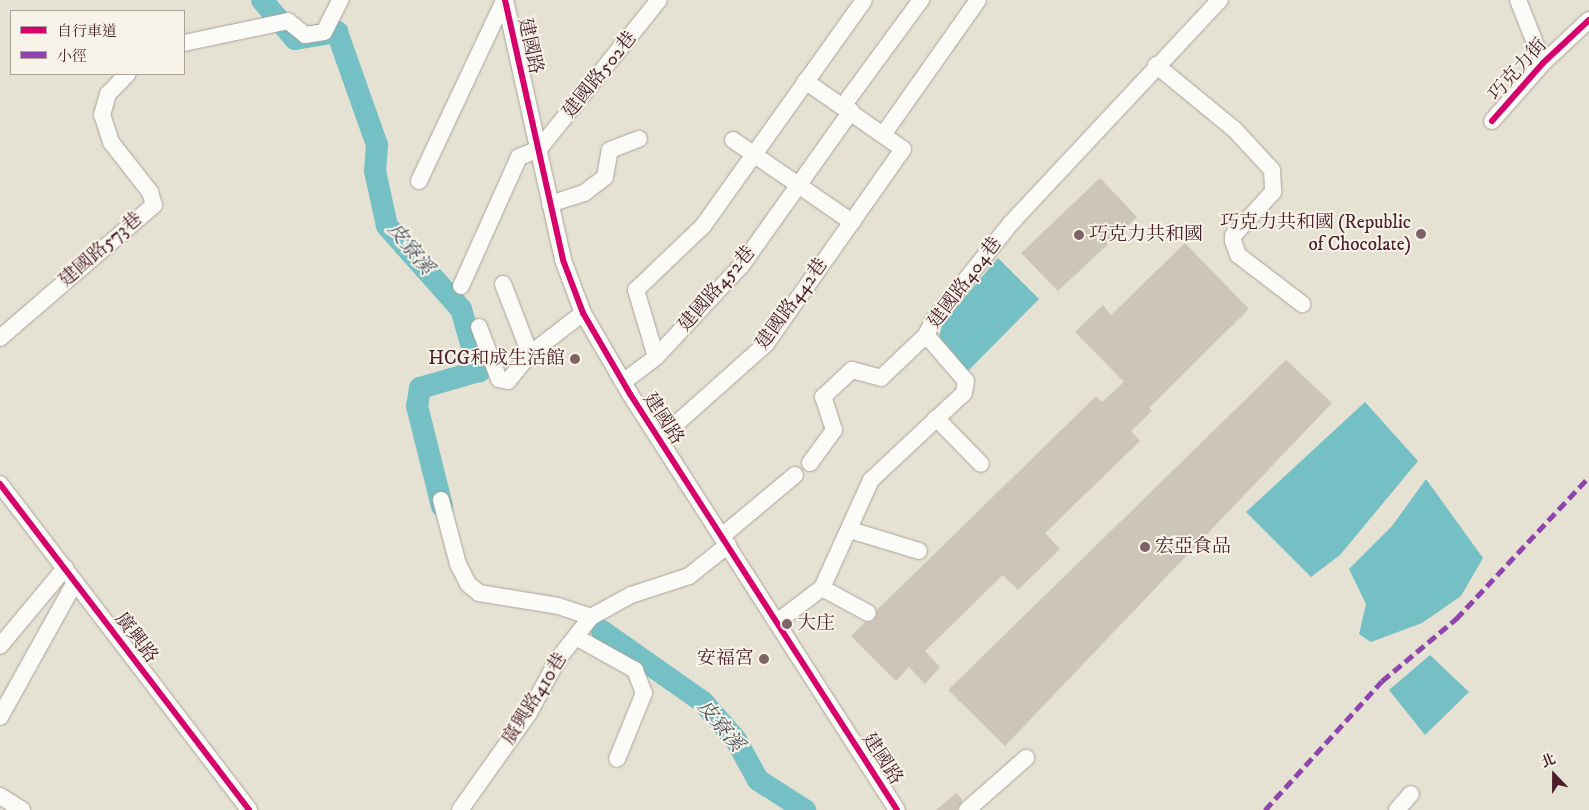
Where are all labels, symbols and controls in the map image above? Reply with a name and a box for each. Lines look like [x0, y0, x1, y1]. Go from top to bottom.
legend [10, 10, 185, 75]
street label: 建國路 [513, 16, 547, 76]
text: 自行車道 [57, 22, 117, 41]
street label: 建國路502巷 [558, 27, 642, 123]
street label: 巧克力街 [1484, 34, 1552, 106]
text: 小徑 [57, 47, 87, 66]
street label: 建國路573巷 [55, 208, 147, 292]
place label: 巧克力共和國 (Republic of Chocolate) [1220, 212, 1411, 256]
water label: 皮寮溪 [382, 218, 438, 280]
place label: 巧克力共和國 [1089, 224, 1203, 246]
marker: 巧克力共和國 (Republic of Chocolate) [1415, 228, 1427, 240]
marker: 巧克力共和國 [1073, 229, 1085, 241]
street label: 建國路404巷 [923, 233, 1007, 333]
street label: 建國路452巷 [674, 242, 760, 336]
street label: 建國路442巷 [751, 254, 833, 354]
place label: HCG和成生活館 [428, 348, 565, 370]
marker: HCG和成生活館 [569, 353, 581, 365]
street label: 建國路 [638, 389, 688, 449]
place label: 宏亞食品 [1155, 536, 1231, 558]
marker: 宏亞食品 [1139, 541, 1151, 553]
street label: 廣興路 [110, 608, 162, 668]
place label: 大庄 [797, 613, 835, 635]
marker: 大庄 [781, 618, 793, 630]
place label: 安福宮 [697, 648, 754, 670]
street label: 廣興路410巷 [498, 649, 572, 749]
marker: 安福宮 [758, 653, 770, 665]
water label: 皮寮溪 [692, 695, 748, 757]
street label: 建國路 [857, 729, 907, 789]
north arrow [1529, 750, 1579, 800]
text: 北 [1539, 750, 1558, 772]

